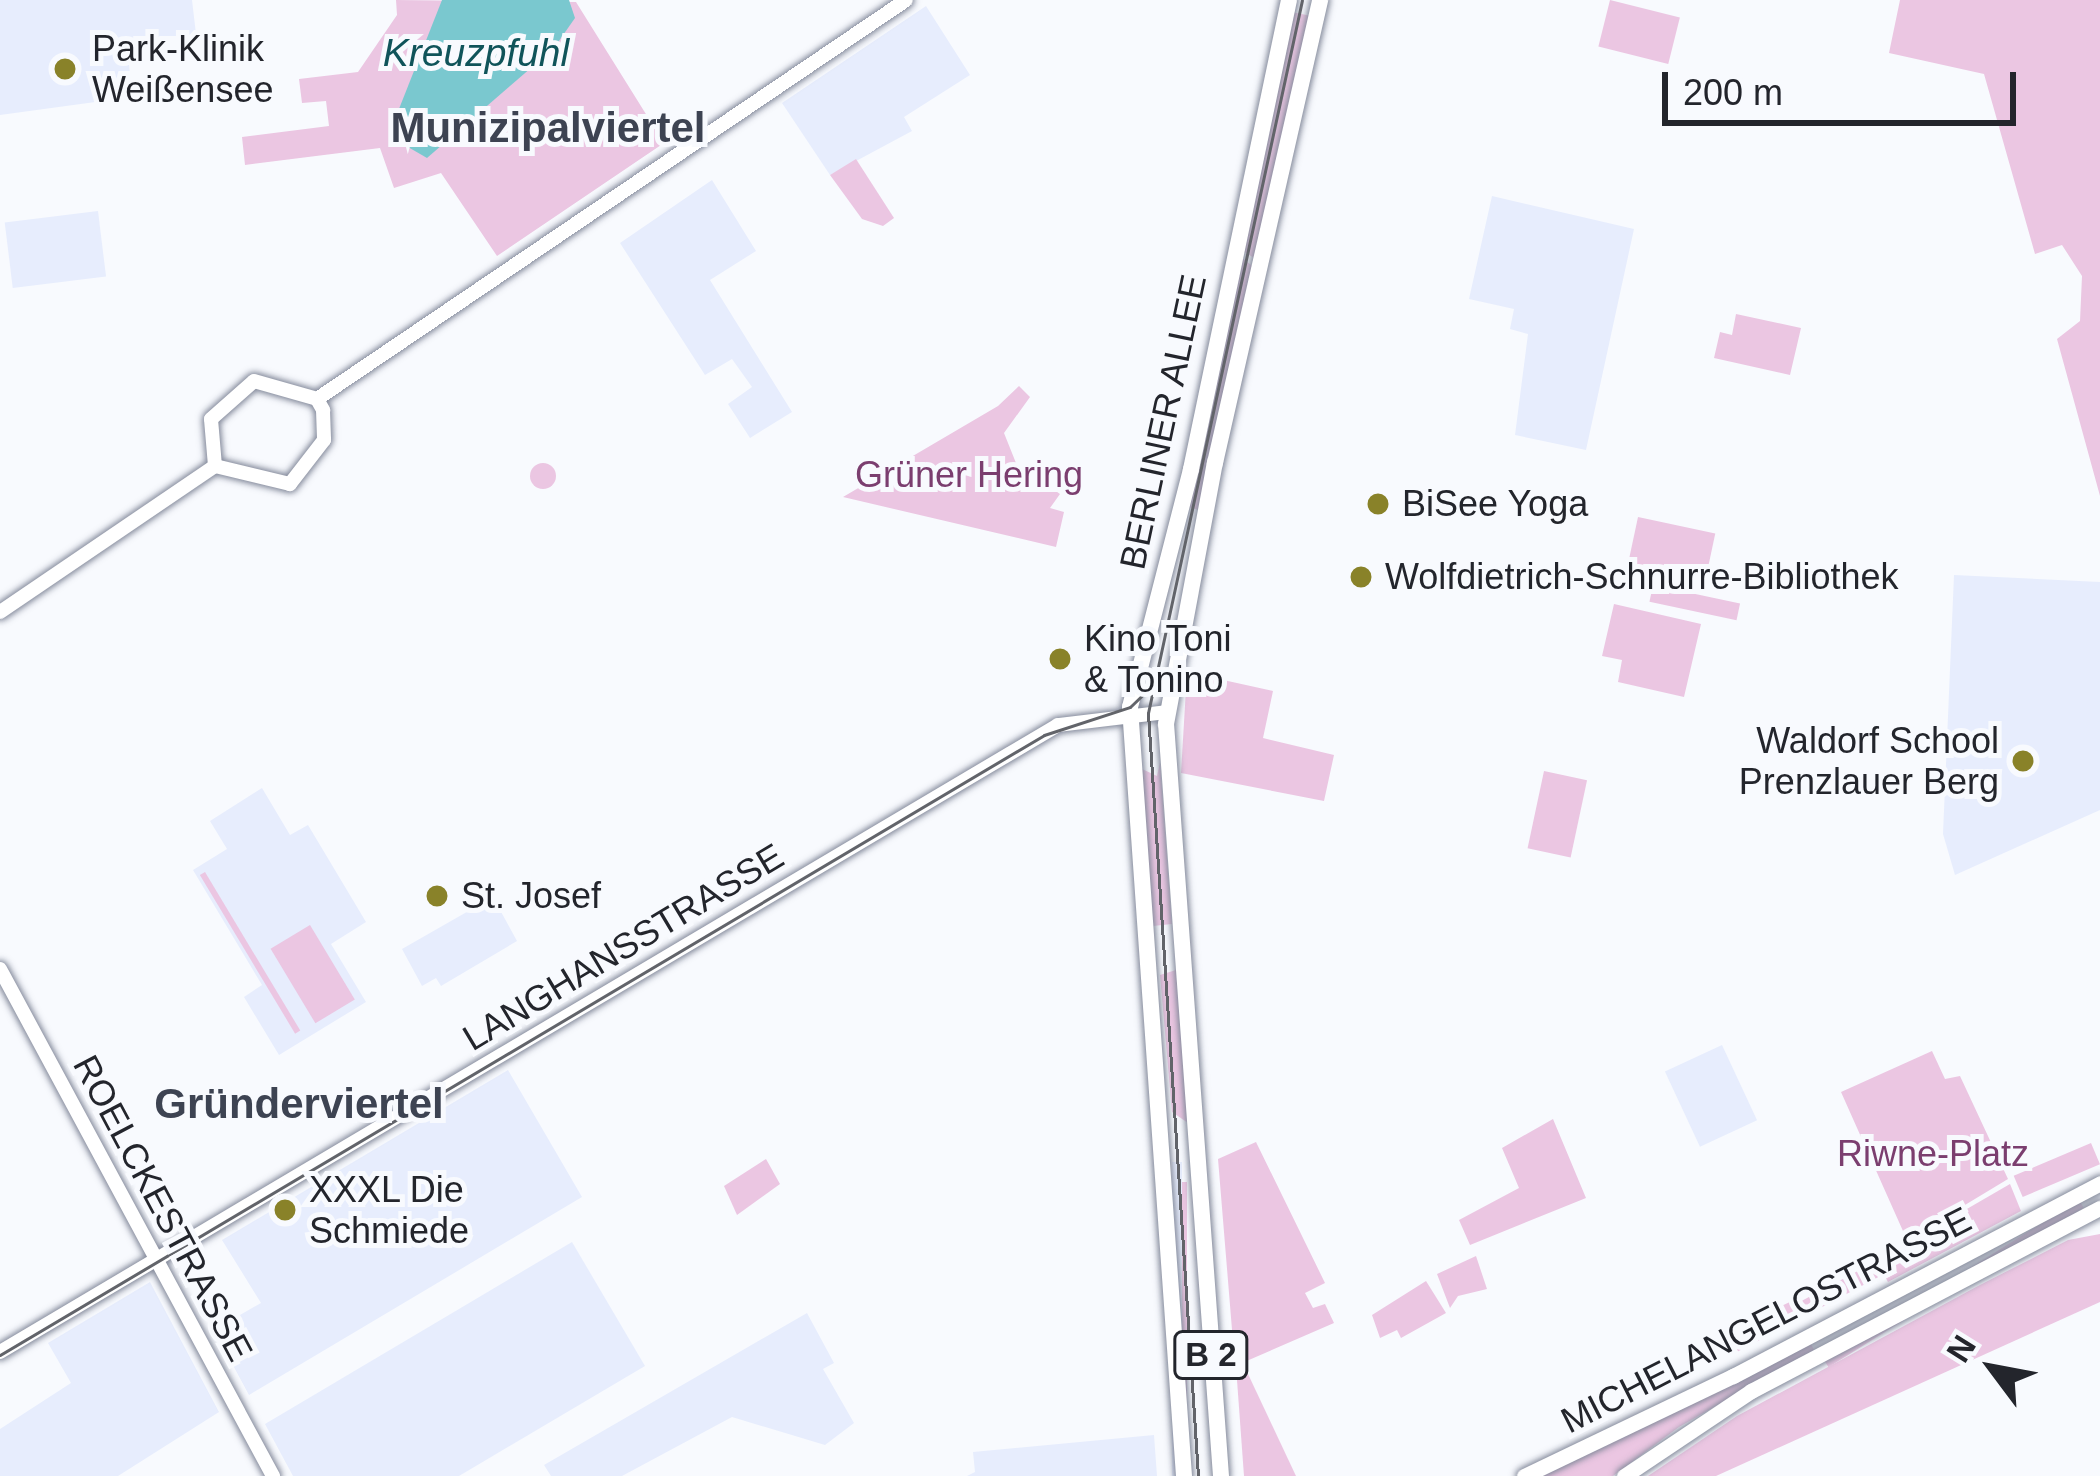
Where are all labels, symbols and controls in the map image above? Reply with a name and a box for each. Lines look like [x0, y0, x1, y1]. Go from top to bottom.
place label: Park-Klinik Weißensee [92, 26, 273, 111]
water label: Kreuzpfuhl [383, 30, 569, 76]
scale bar [1668, 48, 2022, 122]
marker: Park-Klinik Weißensee [49, 53, 81, 85]
text: 200 m [1683, 72, 1783, 113]
district label: Munizipalviertel [390, 103, 706, 153]
street label: BERLINER ALLEE [1110, 270, 1216, 574]
park label: Grüner Hering [855, 453, 1083, 497]
place label: BiSee Yoga [1402, 482, 1589, 526]
marker: BiSee Yoga [1365, 491, 1391, 517]
place label: Wolfdietrich-Schnurre-Bibliothek [1385, 555, 1899, 599]
marker: Wolfdietrich-Schnurre-Bibliothek [1348, 564, 1374, 590]
place label: Kino Toni & Tonino [1084, 616, 1232, 701]
marker: Kino Toni & Tonino [1047, 646, 1073, 672]
place label: Waldorf School Prenzlauer Berg [1739, 718, 1999, 803]
marker: Waldorf School Prenzlauer Berg [2010, 748, 2036, 774]
street label: LANGHANSSTRASSE [455, 834, 791, 1060]
place label: St. Josef [461, 874, 601, 918]
marker: St. Josef [424, 883, 450, 909]
street label: ROELCKESTRASSE [64, 1048, 262, 1368]
district label: Gründerviertel [154, 1079, 444, 1129]
park label: Riwne-Platz [1837, 1132, 2029, 1176]
place label: XXXL Die Schmiede [309, 1167, 469, 1252]
marker: XXXL Die Schmiede [272, 1197, 298, 1223]
street label: MICHELANGELOSTRASSE [1554, 1198, 1978, 1442]
north arrow [1932, 1308, 2052, 1428]
road number: B 2 [1172, 1328, 1250, 1382]

